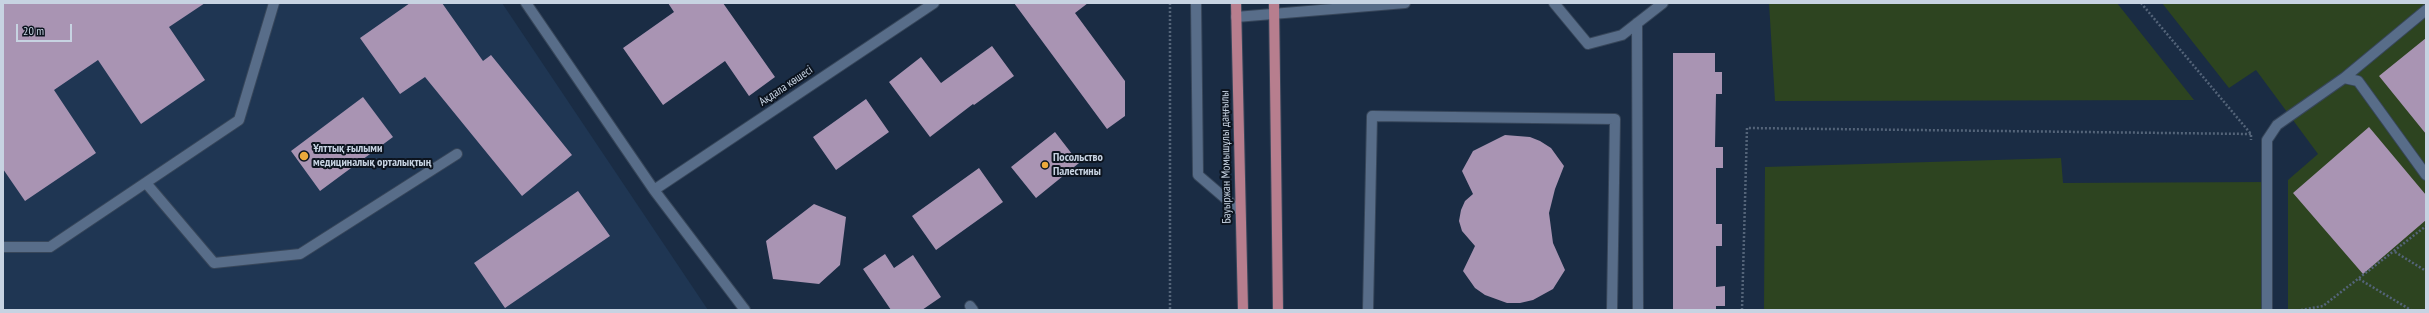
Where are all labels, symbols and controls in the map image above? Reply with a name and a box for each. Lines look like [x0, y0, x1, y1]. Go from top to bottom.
scale bar [18, 16, 74, 42]
text: 20 m [23, 23, 44, 38]
street label: Ақдала көшесі [756, 63, 816, 109]
street label: Бауыржан Момышұлы даңғылы [1218, 90, 1234, 224]
place label: Ұлттық ғылыми медициналық орталықтың [313, 142, 431, 170]
marker: Ұлттық ғылыми медициналық орталықтың [298, 150, 310, 162]
place label: Посольство Палестины [1053, 151, 1103, 179]
marker: Посольство Палестины [1040, 160, 1050, 170]

